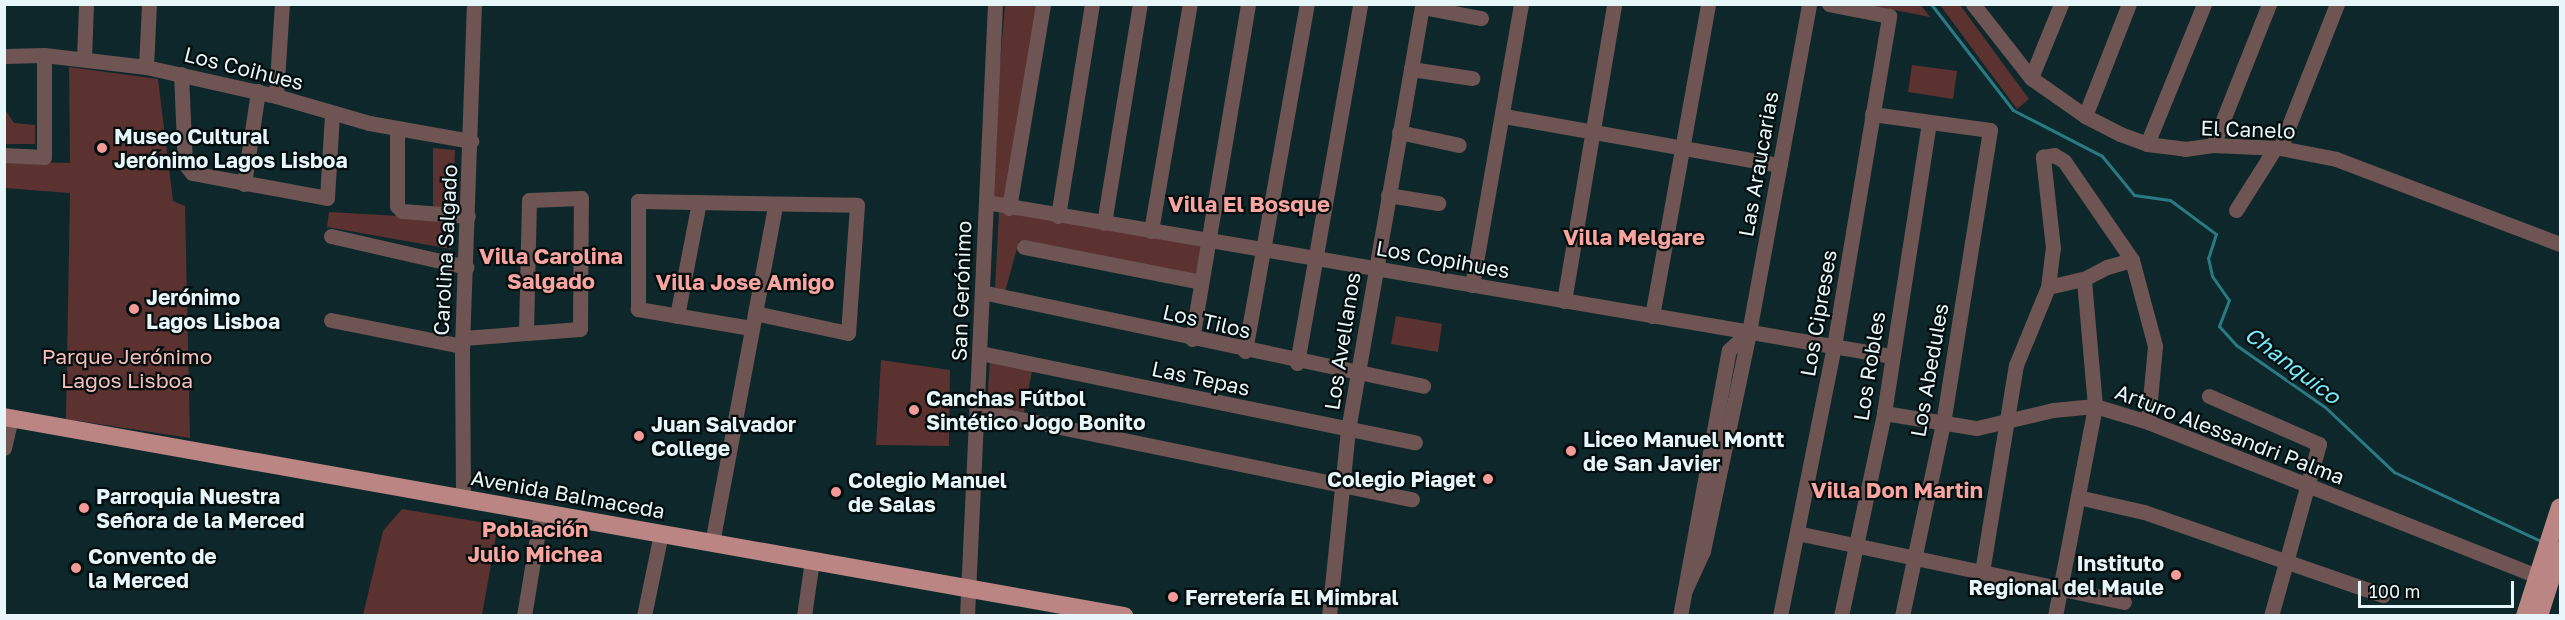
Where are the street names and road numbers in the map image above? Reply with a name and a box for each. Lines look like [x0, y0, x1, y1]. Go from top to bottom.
street label: Los Coihues [182, 41, 306, 95]
street label: Las Araucarias [1733, 89, 1783, 239]
street label: El Canelo [2200, 115, 2296, 143]
street label: Carolina Salgado [428, 164, 462, 336]
street label: San Gerónimo [946, 220, 976, 362]
street label: Los Copihues [1374, 235, 1512, 283]
street label: Los Cipreses [1794, 248, 1842, 378]
street label: Los Avellanos [1319, 270, 1365, 412]
street label: Los Tilos [1161, 299, 1253, 343]
street label: Los Abedules [1905, 301, 1953, 439]
street label: Los Robles [1848, 310, 1890, 422]
street label: Las Tepas [1150, 355, 1252, 401]
street label: Arturo Alessandri Palma [2112, 379, 2348, 489]
street label: Avenida Balmaceda [469, 465, 667, 523]

